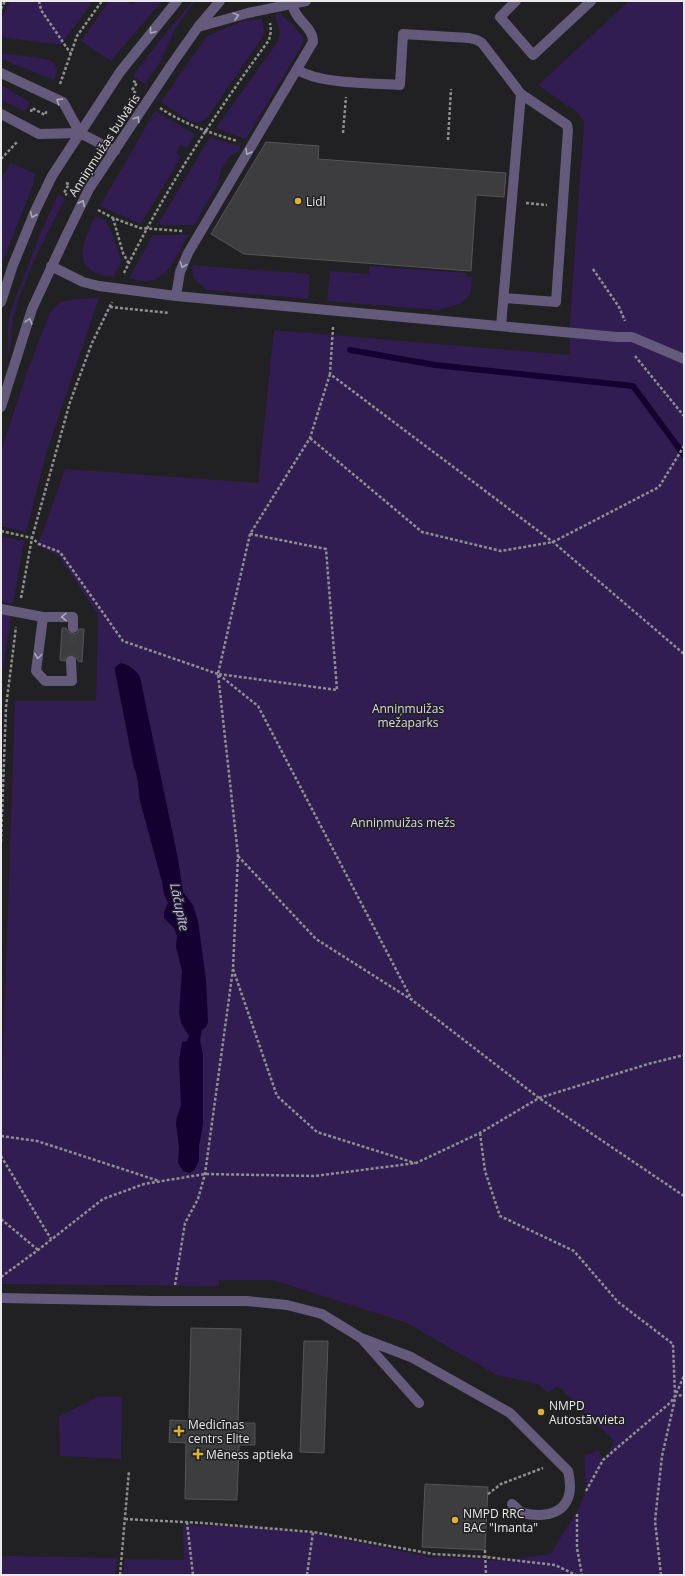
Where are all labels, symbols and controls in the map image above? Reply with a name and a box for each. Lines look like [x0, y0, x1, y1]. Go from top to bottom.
one-way arrow [232, 12, 239, 21]
one-way arrow [149, 26, 156, 34]
street label: Anniņmuižas bulvāris [64, 90, 144, 200]
one-way arrow [56, 99, 63, 106]
one-way arrow [132, 116, 139, 123]
one-way arrow [245, 148, 253, 155]
place label: Lidl [306, 193, 326, 210]
marker: Lidl [293, 196, 303, 206]
one-way arrow [77, 200, 85, 207]
one-way arrow [30, 212, 38, 219]
one-way arrow [179, 261, 188, 268]
one-way arrow [24, 318, 33, 325]
one-way arrow [61, 613, 67, 621]
one-way arrow [34, 653, 43, 659]
park label: Anniņmuižas mežaparks [372, 700, 444, 731]
park label: Anniņmuižas mežs [351, 814, 456, 831]
water label: Lāčupīte [166, 881, 194, 933]
place label: NMPD Autostāvvieta [549, 1397, 625, 1428]
marker: NMPD Autostāvvieta [536, 1407, 546, 1417]
place label: Medicīnas centrs Elite [188, 1416, 250, 1447]
marker: Medicīnas centrs Elite [173, 1425, 185, 1437]
place label: Mēness aptieka [206, 1446, 293, 1463]
marker: Mēness aptieka [193, 1449, 203, 1459]
place label: NMPD RRC BAC "Imanta" [463, 1505, 538, 1536]
marker: NMPD RRC BAC "Imanta" [450, 1515, 460, 1525]

